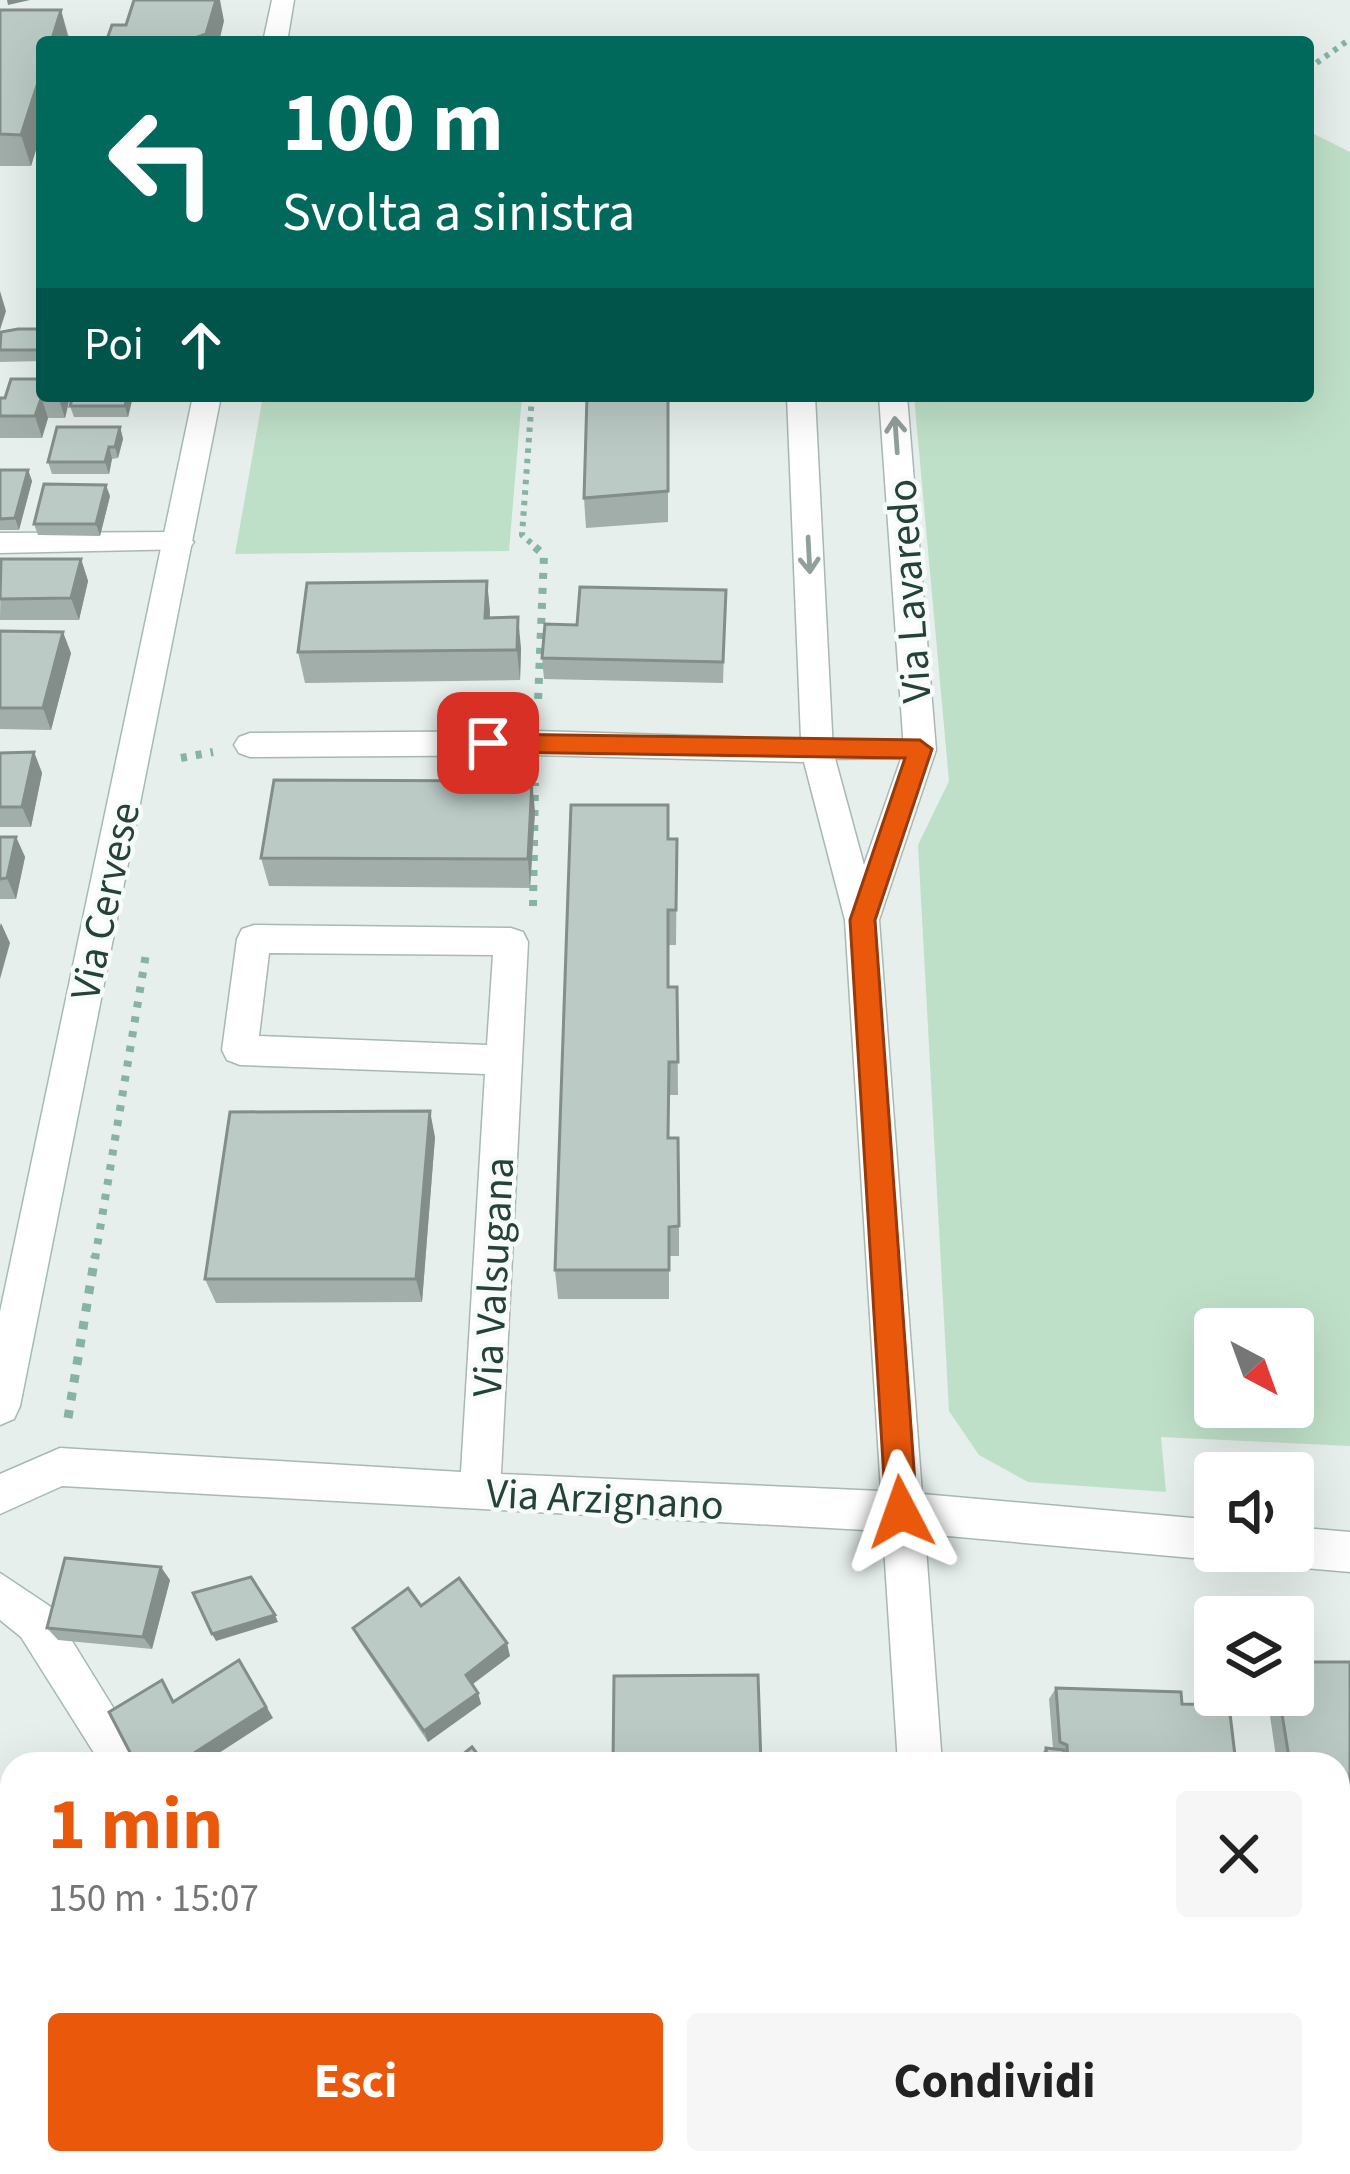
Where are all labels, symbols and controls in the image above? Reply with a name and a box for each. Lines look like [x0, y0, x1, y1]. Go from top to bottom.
text: 100 m [282, 64, 504, 184]
icon: left [84, 84, 240, 240]
text: Svolta a sinistra [282, 175, 635, 252]
icon: ahead [168, 312, 234, 378]
text: Poi [84, 313, 144, 377]
one-way arrow [885, 416, 908, 455]
street label: Via Lavaredo [872, 477, 948, 705]
one-way arrow [797, 535, 820, 574]
pin [437, 692, 539, 794]
icon: arrive [455, 710, 521, 776]
street label: Via Cervese [56, 797, 156, 1006]
street label: Via Valsugana [458, 1156, 530, 1399]
north arrow [1194, 1308, 1314, 1428]
map controls [1194, 1308, 1314, 1716]
position arrow [838, 1449, 964, 1575]
button: sound [1194, 1452, 1314, 1572]
street label: Via Arzignano [484, 1464, 725, 1536]
button: layers [1194, 1596, 1314, 1716]
text: 1 min [48, 1774, 223, 1877]
button: close [1176, 1791, 1302, 1917]
text: 150 m · 15:07 [48, 1871, 259, 1927]
button: Esci [48, 2013, 663, 2151]
button: Condividi [687, 2013, 1302, 2151]

